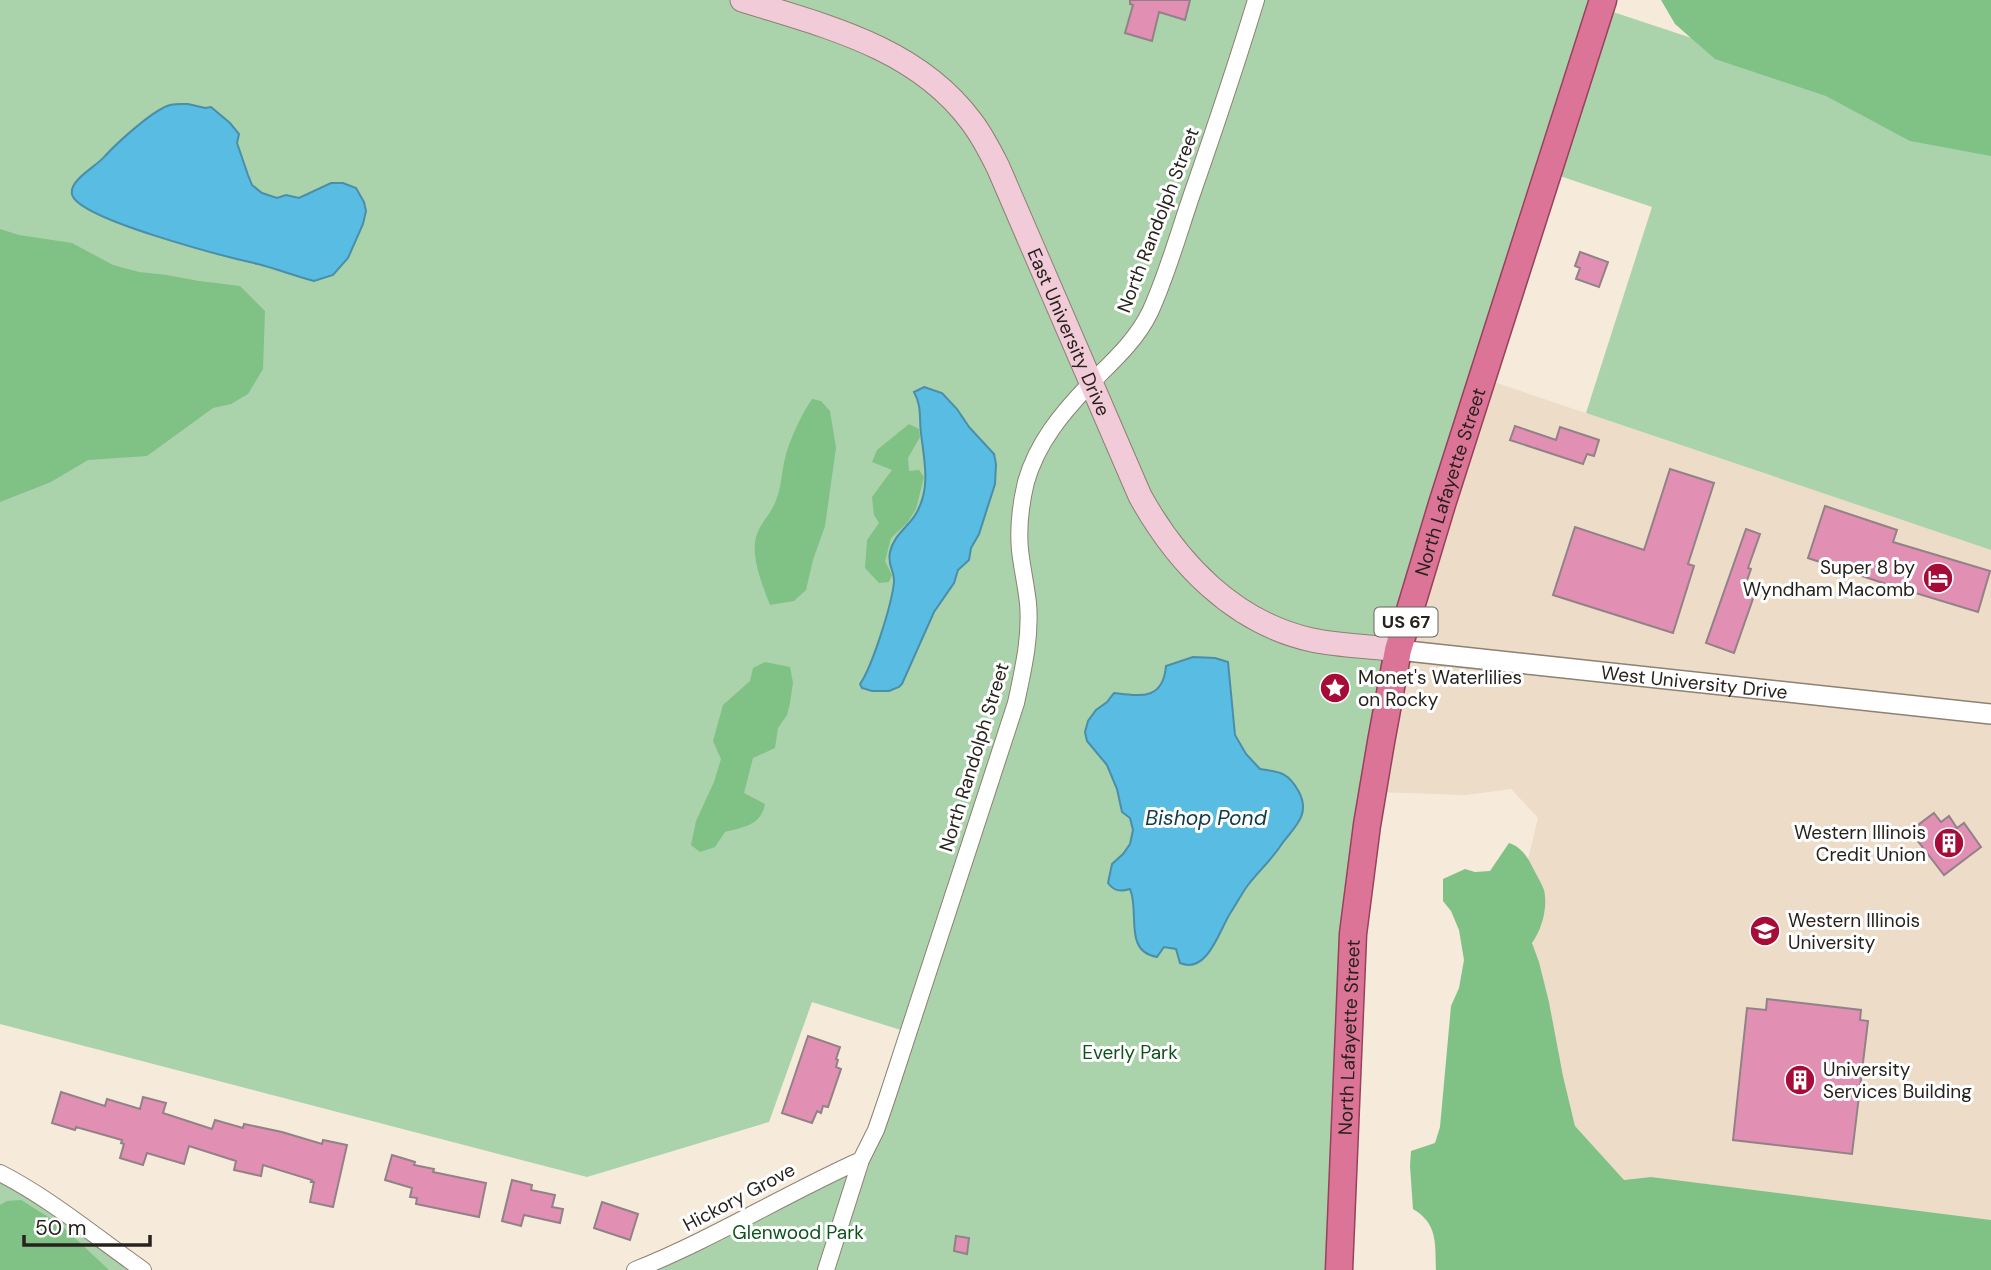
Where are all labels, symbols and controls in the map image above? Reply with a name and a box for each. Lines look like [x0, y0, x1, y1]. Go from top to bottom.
street label: North Randolph Street [1111, 124, 1205, 316]
street label: East University Drive [1022, 244, 1116, 420]
street label: North Lafayette Street [1409, 384, 1491, 579]
place label: Super 8 by Wyndham Macomb [1743, 555, 1915, 602]
hotel icon: Super 8 by Wyndham Macomb [1921, 561, 1955, 595]
road number: US 67 [1374, 608, 1438, 636]
street label: West University Drive [1600, 659, 1789, 704]
street label: North Randolph Street [933, 660, 1015, 854]
place label: Monet's Waterlilies on Rocky [1358, 665, 1522, 712]
place icon: Monet's Waterlilies on Rocky [1318, 671, 1352, 705]
water label: Bishop Pond [1145, 804, 1268, 832]
place label: Western Illinois Credit Union [1794, 820, 1926, 867]
building icon: Western Illinois Credit Union [1932, 826, 1966, 860]
place label: Western Illinois University [1788, 908, 1920, 955]
school or university icon: Western Illinois University [1748, 914, 1782, 948]
street label: North Lafayette Street [1332, 939, 1365, 1136]
park label: Everly Park [1082, 1040, 1178, 1065]
place label: University Services Building [1823, 1057, 1972, 1104]
building icon: University Services Building [1783, 1063, 1817, 1097]
street label: Hickory Grove [679, 1157, 799, 1237]
scale bar [24, 1204, 150, 1248]
text: 50 m [35, 1214, 86, 1242]
park label: Glenwood Park [732, 1220, 864, 1245]

